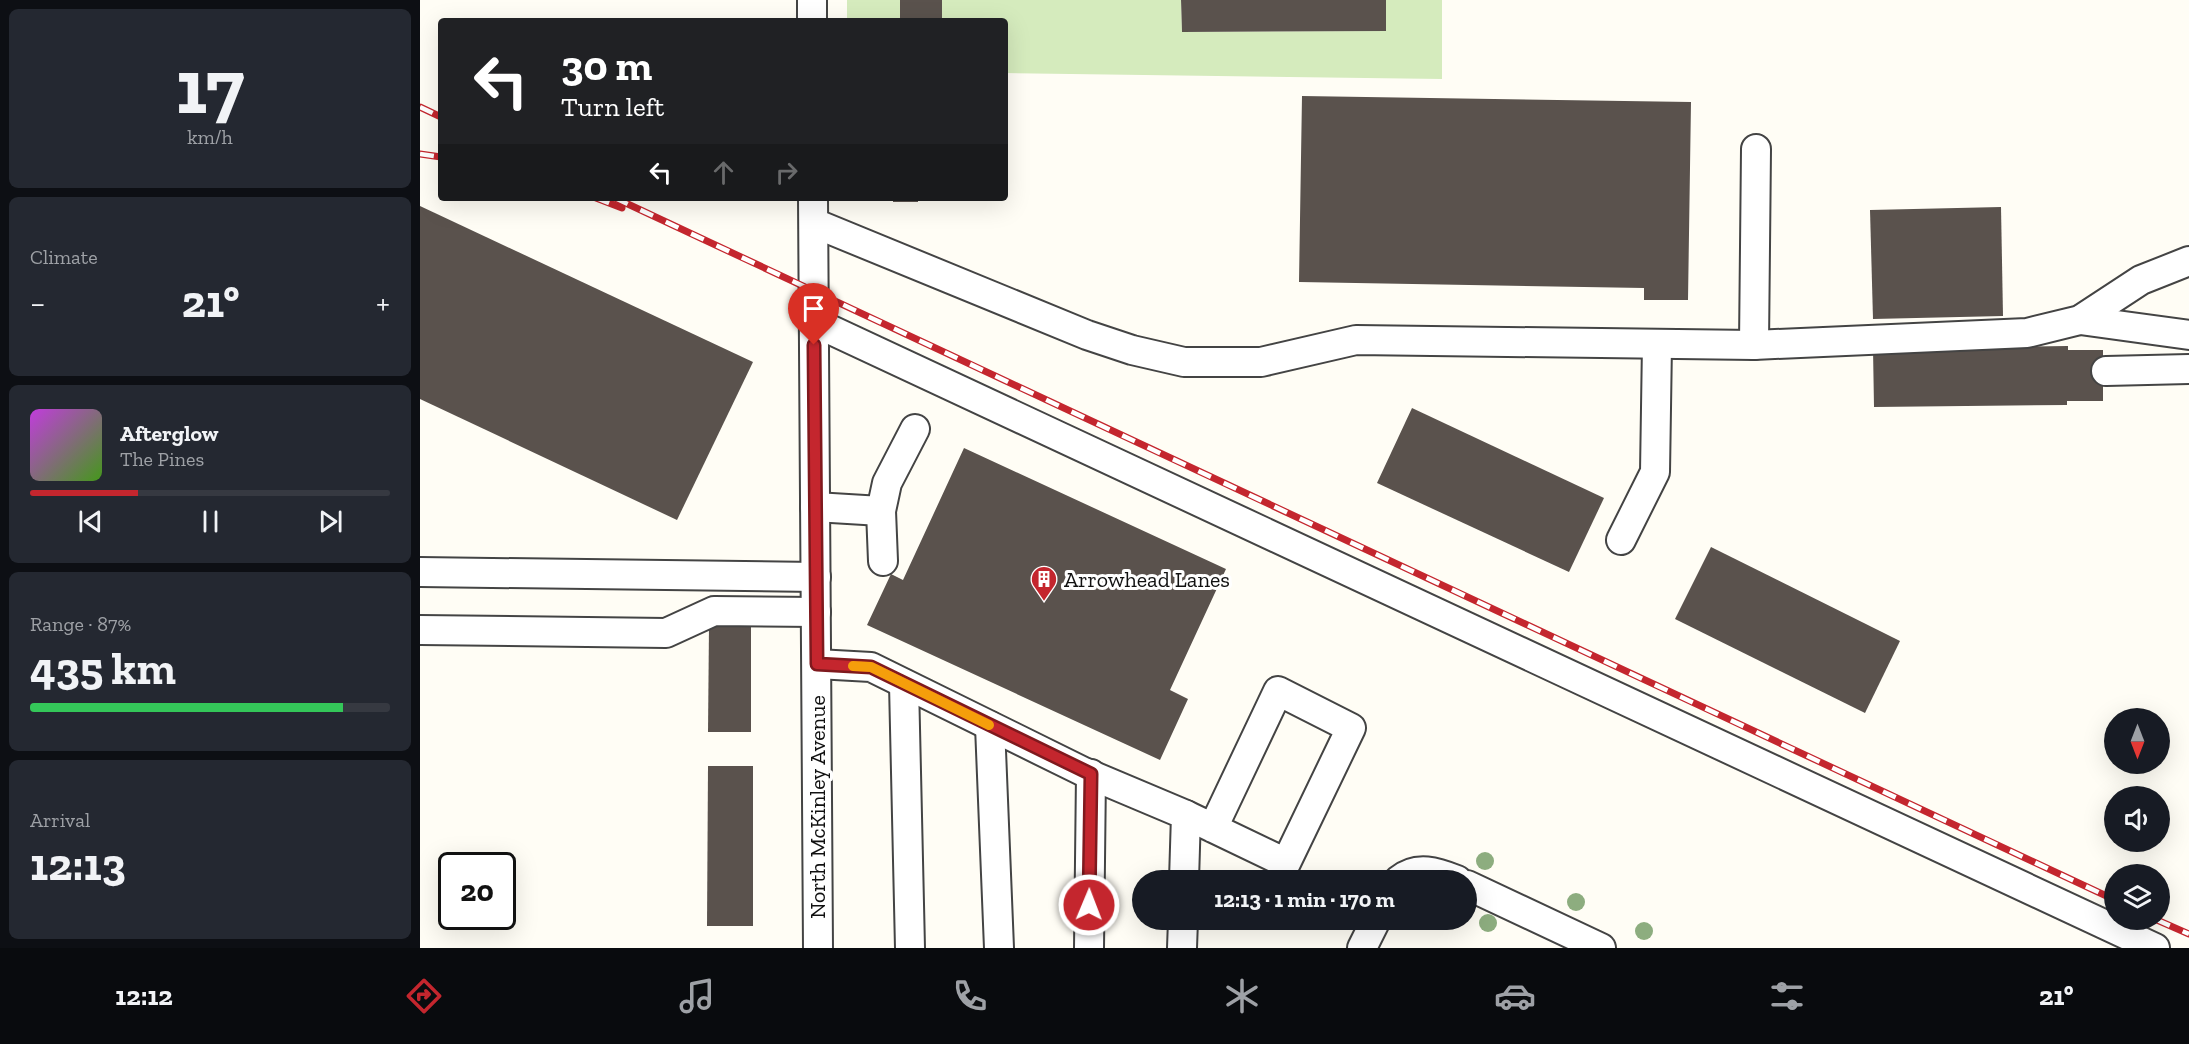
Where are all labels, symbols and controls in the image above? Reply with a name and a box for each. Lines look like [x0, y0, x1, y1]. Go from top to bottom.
text: 17 [176, 39, 244, 133]
text: 30 m [561, 40, 652, 91]
icon: left [462, 42, 540, 120]
text: Turn left [561, 91, 664, 123]
text: km/h [187, 125, 233, 149]
icon: left [644, 156, 677, 189]
icon: ahead [707, 156, 740, 189]
icon: right [770, 156, 803, 189]
text: Climate [30, 245, 98, 269]
text: 21° [182, 275, 240, 329]
text: − [30, 283, 45, 322]
text: + [376, 283, 390, 322]
pin [788, 283, 839, 345]
icon: arrive [797, 292, 830, 325]
text: Afterglow [120, 420, 218, 447]
text: The Pines [120, 447, 204, 471]
icon: previous [74, 505, 107, 538]
icon: pause [194, 505, 227, 538]
icon: next [314, 505, 347, 538]
building icon: Arrowhead Lanes [1029, 564, 1059, 602]
place label: Arrowhead Lanes [1064, 566, 1230, 593]
text: Range · 87% [30, 612, 131, 636]
text: 435 km [30, 642, 176, 696]
street label: North McKinley Avenue [804, 695, 831, 919]
north arrow [2104, 708, 2170, 774]
map controls [2104, 708, 2170, 930]
button: sound [2104, 786, 2170, 852]
text: Arrival [30, 808, 90, 832]
text: 12:13 [30, 838, 126, 892]
speed limit sign: 20 [438, 852, 516, 930]
button: layers [2104, 864, 2170, 930]
position arrow [1057, 873, 1121, 937]
text: 12:13 · 1 min · 170 m [1214, 886, 1395, 913]
icon: directions [403, 975, 445, 1017]
icon: music [676, 975, 718, 1017]
icon: phone [949, 975, 991, 1017]
icon: climate [1221, 975, 1263, 1017]
icon: car [1494, 975, 1536, 1017]
icon: filters [1766, 975, 1808, 1017]
text: 12:12 [115, 980, 173, 1012]
text: 21° [2039, 980, 2074, 1012]

